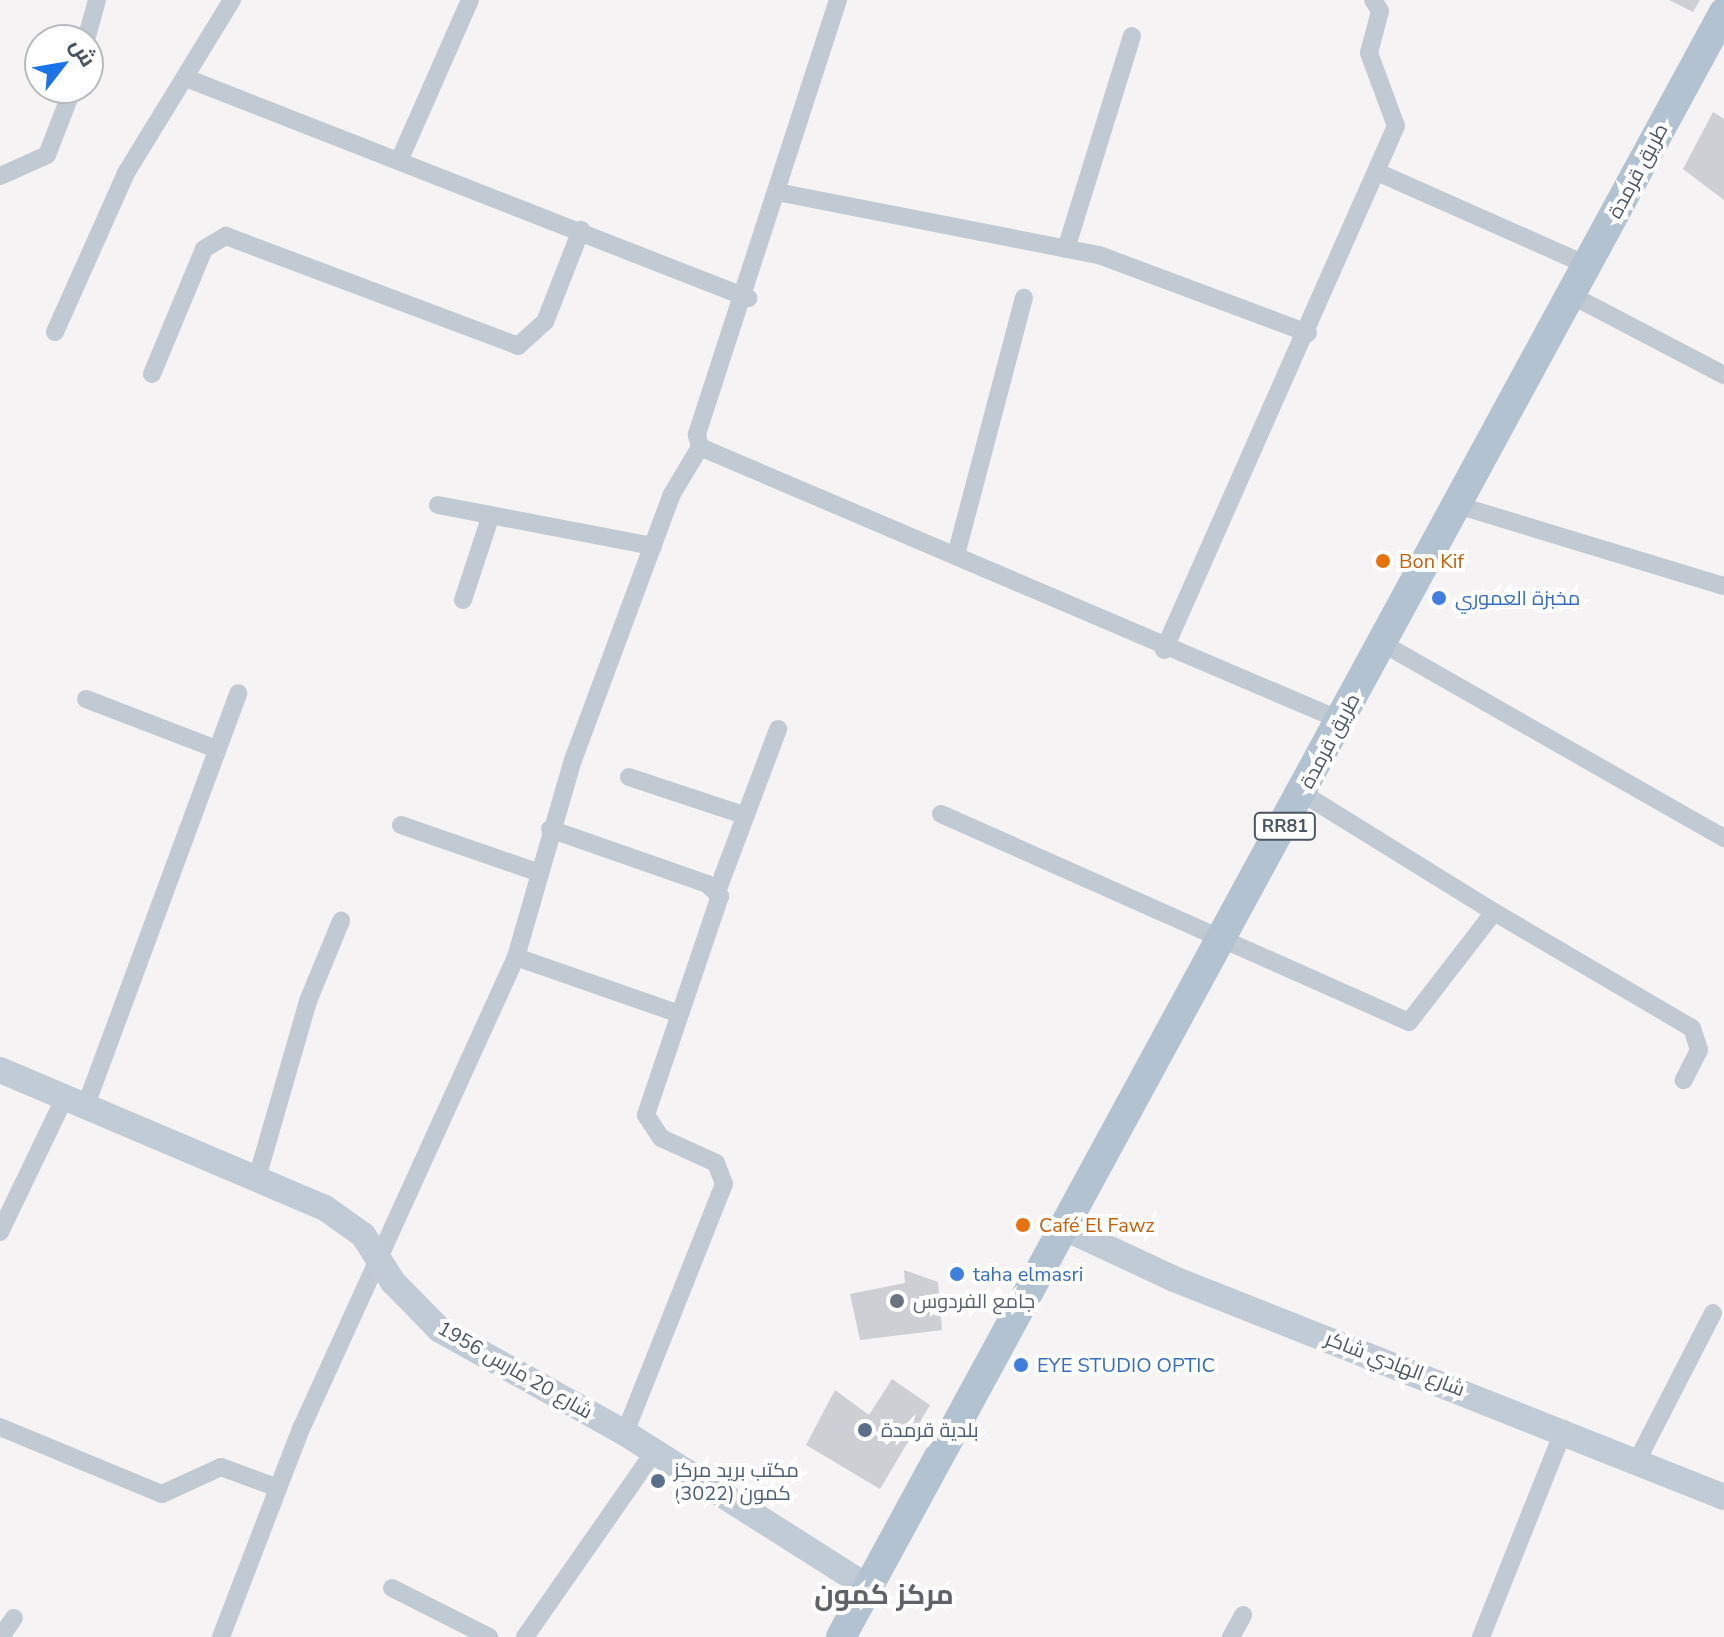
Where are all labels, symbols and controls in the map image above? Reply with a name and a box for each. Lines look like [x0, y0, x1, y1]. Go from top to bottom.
north arrow [24, 24, 104, 104]
text: ش [63, 33, 103, 72]
street label: طريق قرمدة [1603, 119, 1673, 223]
place label: Bon Kif [1399, 549, 1464, 573]
marker: Bon Kif [1374, 552, 1392, 570]
place label: مخبزة العموري [1455, 586, 1580, 610]
marker: مخبزة العموري [1430, 589, 1448, 607]
street label: طريق قرمدة [1295, 689, 1365, 793]
road number: RR81 [1253, 812, 1317, 840]
place label: Café El Fawz [1039, 1213, 1155, 1237]
marker: Café El Fawz [1014, 1216, 1032, 1234]
place label: taha elmasri [973, 1262, 1083, 1286]
marker: taha elmasri [948, 1265, 966, 1283]
place label: جامع الفردوس [913, 1289, 1035, 1313]
marker: جامع الفردوس [888, 1292, 906, 1310]
street label: شارع 20 مارس 1956 [433, 1316, 597, 1424]
street label: شارع الهادي شاكر [1322, 1326, 1468, 1402]
place label: EYE STUDIO OPTIC [1037, 1353, 1215, 1377]
marker: EYE STUDIO OPTIC [1012, 1356, 1030, 1374]
place label: بلدية قرمدة [881, 1418, 979, 1442]
marker: بلدية قرمدة [856, 1421, 874, 1439]
place label: مكتب بريد مركز كمون (3022) [674, 1458, 799, 1505]
marker: مكتب بريد مركز كمون (3022) [649, 1472, 667, 1490]
district label: مركز كمون [814, 1578, 954, 1612]

